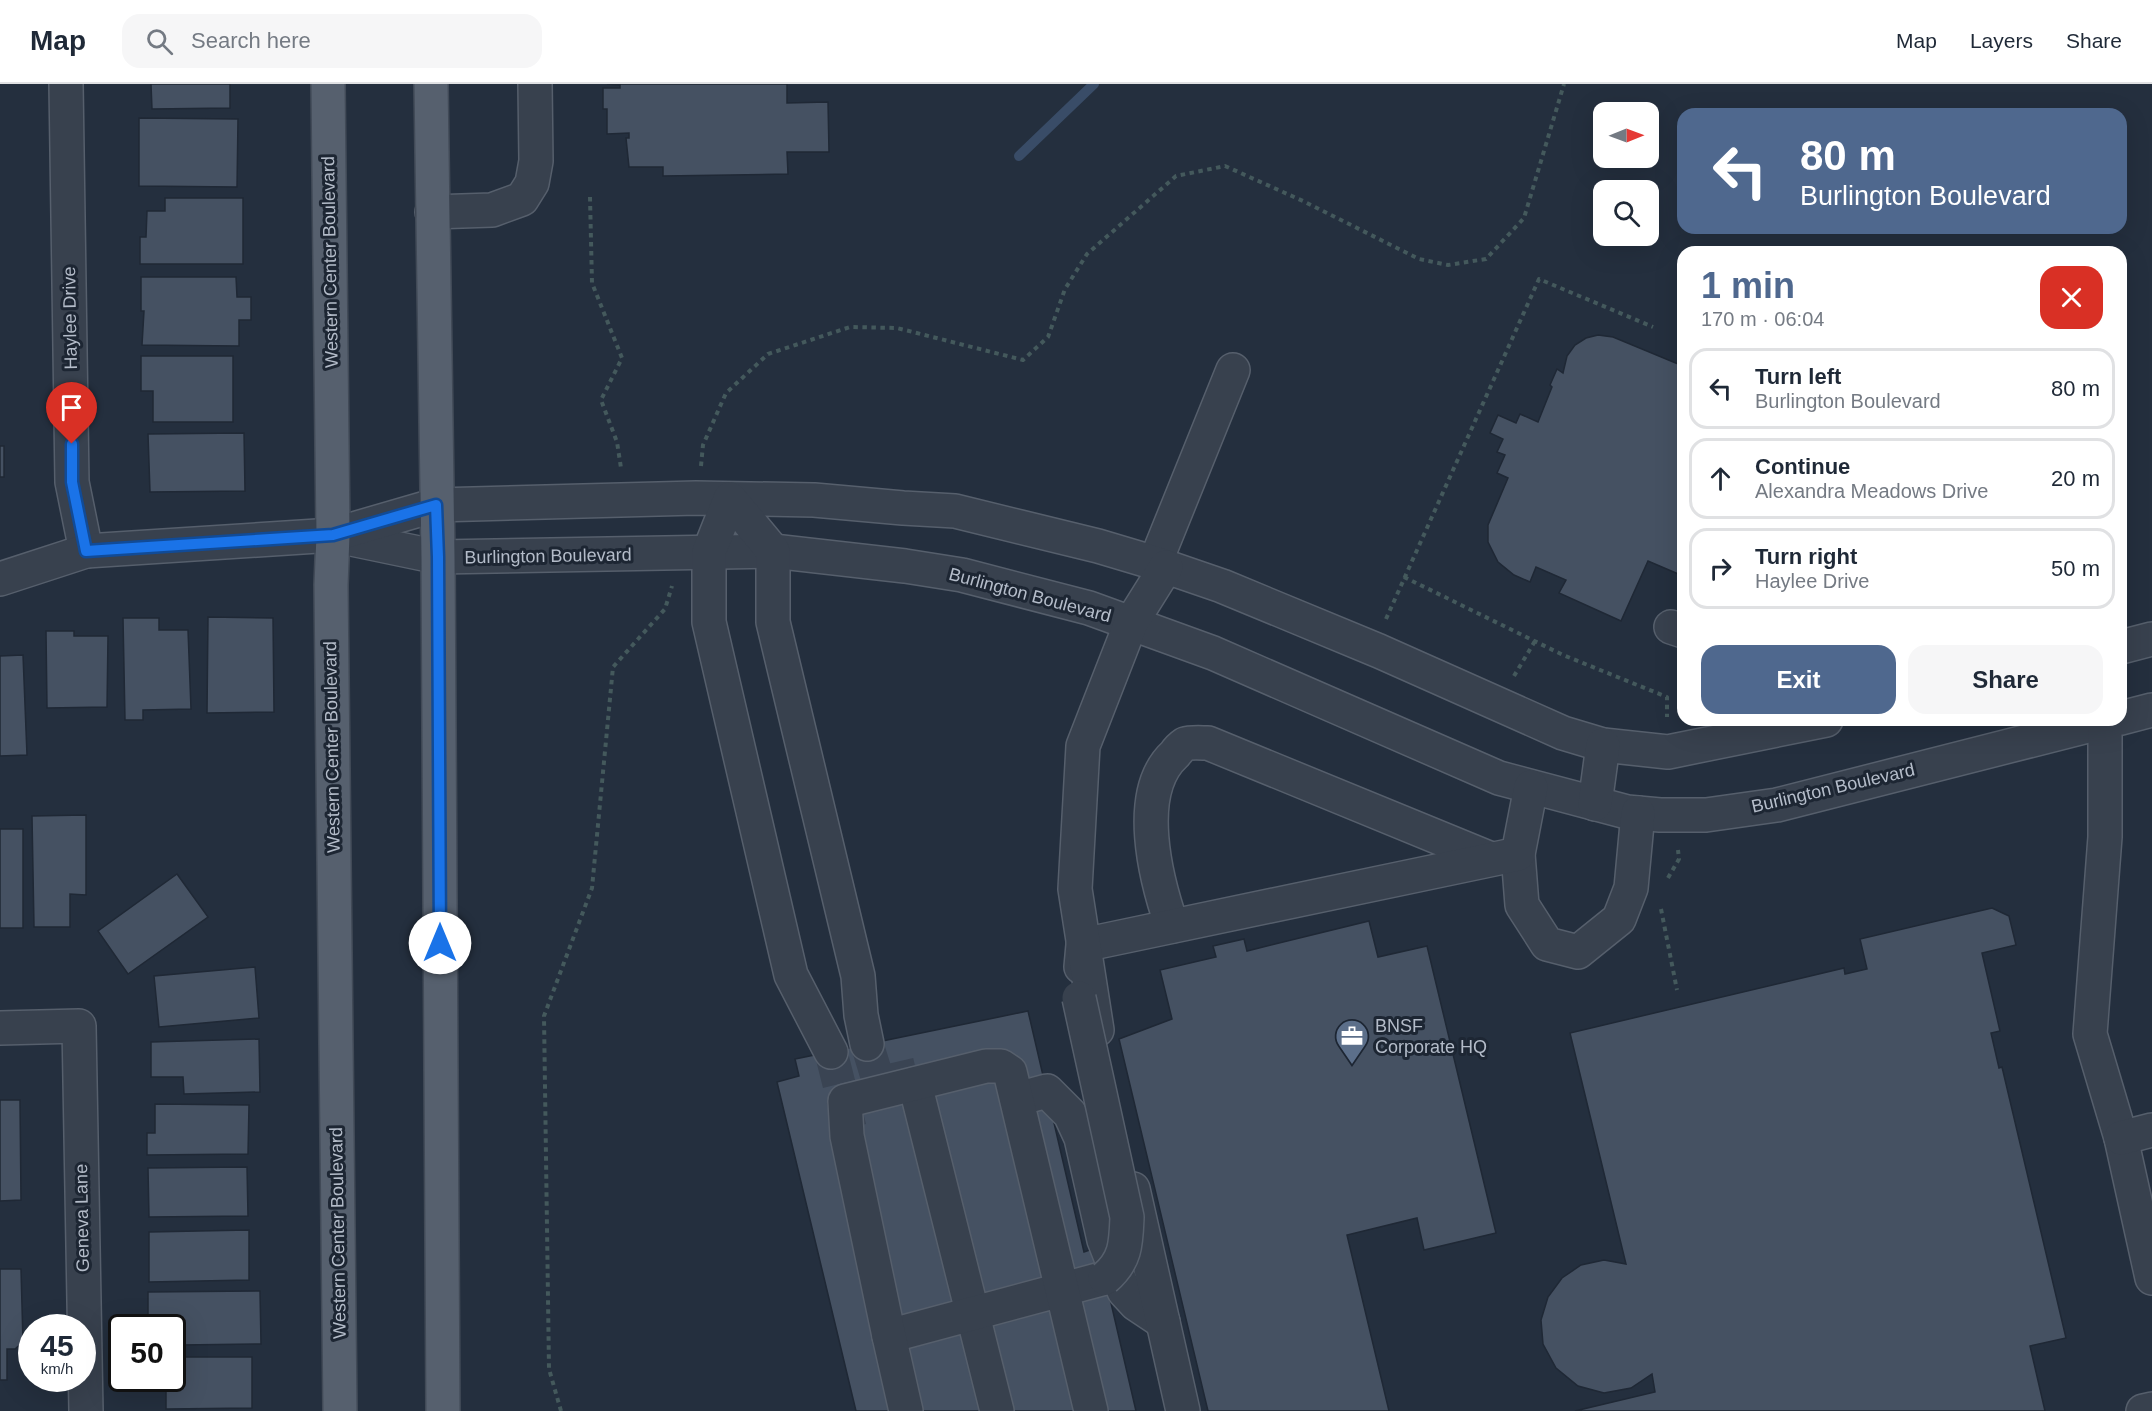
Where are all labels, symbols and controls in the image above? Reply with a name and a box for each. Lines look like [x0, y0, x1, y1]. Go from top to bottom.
search box [122, 14, 542, 68]
text: Map [30, 25, 86, 56]
icon: search [143, 25, 176, 58]
text: Search here [191, 28, 311, 53]
text: Map [1896, 29, 1937, 52]
text: Layers [1970, 29, 2033, 52]
text: Share [2066, 29, 2122, 52]
north arrow [1593, 102, 1659, 168]
map controls [1593, 102, 1659, 246]
icon: left [1701, 132, 1779, 210]
text: 80 m [1800, 132, 1896, 179]
street label: Western Center Boulevard [318, 156, 342, 368]
button: search [1593, 180, 1659, 246]
text: Burlington Boulevard [1800, 181, 2051, 211]
text: 1 min [1701, 265, 1795, 306]
street label: Haylee Drive [59, 266, 81, 370]
button: close [2040, 266, 2103, 329]
text: 170 m · 06:04 [1701, 308, 1824, 330]
text: Turn left [1755, 364, 1841, 389]
icon: left [1704, 372, 1737, 405]
text: 80 m [2051, 376, 2100, 401]
pin [46, 382, 97, 444]
text: Burlington Boulevard [1755, 390, 1941, 412]
icon: arrive [55, 391, 88, 424]
text: Continue [1755, 454, 1850, 479]
icon: ahead [1704, 462, 1737, 495]
text: 20 m [2051, 466, 2100, 491]
text: Alexandra Meadows Drive [1755, 480, 1988, 502]
text: Turn right [1755, 544, 1857, 569]
street label: Burlington Boulevard [464, 545, 632, 567]
icon: right [1704, 552, 1737, 585]
text: 50 m [2051, 556, 2100, 581]
street label: Burlington Boulevard [947, 564, 1113, 626]
text: Haylee Drive [1755, 570, 1869, 592]
street label: Western Center Boulevard [320, 641, 344, 853]
button: Exit [1701, 645, 1896, 714]
button: Share [1908, 645, 2103, 714]
street label: Burlington Boulevard [1749, 759, 1917, 817]
position arrow [408, 911, 472, 975]
place label: BNSF Corporate HQ [1375, 1016, 1487, 1057]
office icon: BNSF Corporate HQ [1334, 1018, 1370, 1065]
street label: Western Center Boulevard [326, 1127, 350, 1339]
street label: Geneva Lane [71, 1164, 93, 1272]
speed limit sign: 50 [108, 1314, 186, 1392]
text: 45 [40, 1329, 74, 1362]
text: km/h [41, 1360, 73, 1377]

